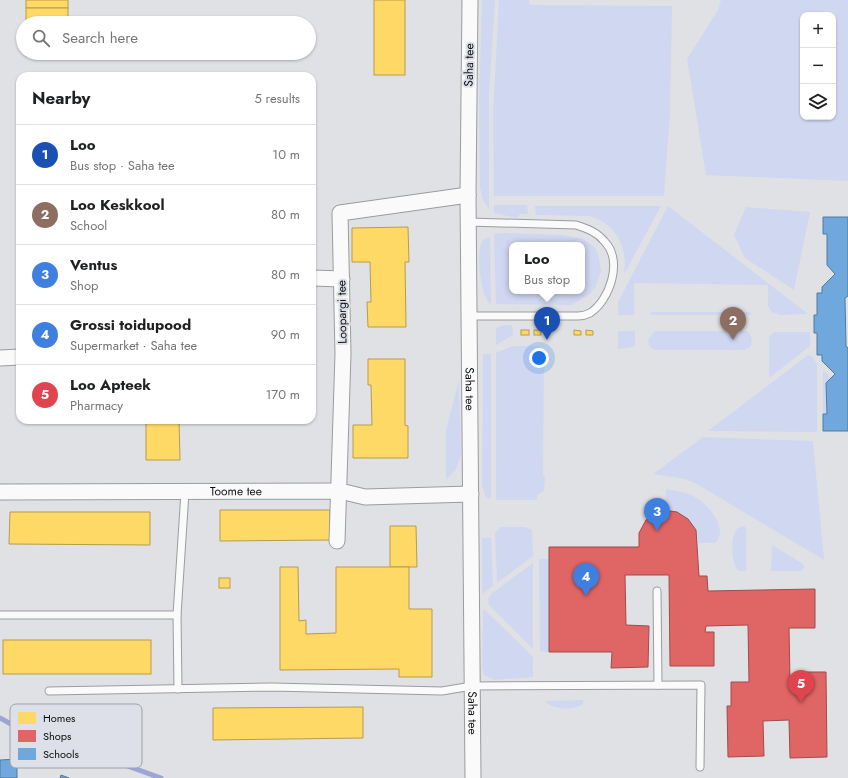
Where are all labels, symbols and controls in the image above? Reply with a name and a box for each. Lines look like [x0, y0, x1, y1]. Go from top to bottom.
map controls [800, 12, 836, 120]
button: + [800, 12, 836, 48]
search box [16, 16, 316, 60]
icon: search [30, 27, 52, 49]
text: Search here [62, 27, 138, 49]
street label: Saha tee [460, 43, 478, 87]
button: − [800, 48, 836, 84]
button: layers [800, 84, 836, 120]
text: Nearby [32, 86, 90, 110]
text: 5 results [254, 89, 300, 108]
text: Loo [70, 134, 96, 156]
text: 1 [42, 145, 48, 164]
text: 10 m [272, 145, 300, 164]
text: Bus stop · Saha tee [70, 156, 175, 175]
text: Loo Keskkool [70, 194, 164, 216]
text: 2 [41, 205, 49, 224]
text: 80 m [271, 205, 300, 224]
text: School [70, 216, 107, 235]
popup [509, 242, 585, 294]
text: Loo [524, 248, 550, 270]
text: Ventus [70, 254, 117, 276]
text: 3 [41, 265, 49, 284]
text: 80 m [271, 265, 300, 284]
text: Bus stop [524, 270, 570, 289]
text: Shop [70, 276, 98, 295]
street label: Loopargi tee [332, 280, 352, 344]
pin: 1 [534, 307, 560, 340]
pin: 2 [720, 307, 746, 340]
text: Grossi toidupood [70, 314, 191, 336]
text: 4 [40, 325, 50, 344]
text: 90 m [271, 325, 300, 344]
text: Supermarket · Saha tee [70, 336, 197, 355]
your location [529, 348, 549, 368]
street label: Saha tee [460, 367, 479, 411]
text: Loo Apteek [70, 374, 151, 396]
text: 5 [41, 385, 49, 404]
text: 170 m [265, 385, 300, 404]
text: Pharmacy [70, 396, 123, 415]
street label: Toome tee [210, 482, 262, 500]
pin: 3 [644, 498, 670, 531]
pin: 4 [573, 563, 599, 596]
pin: 5 [788, 670, 814, 703]
street label: Saha tee [463, 691, 482, 735]
legend [10, 704, 142, 768]
text: Homes [43, 710, 76, 726]
text: Shops [43, 728, 72, 744]
text: Schools [43, 746, 80, 762]

